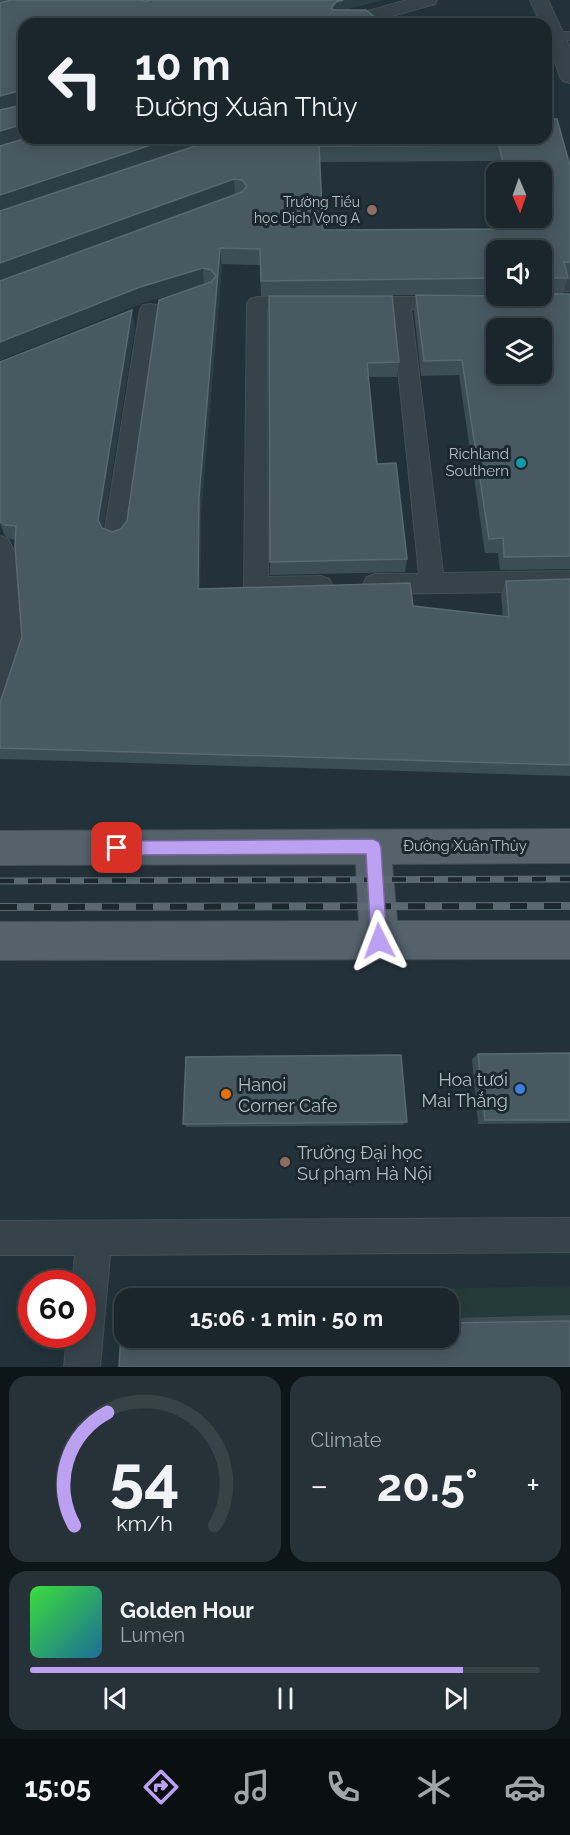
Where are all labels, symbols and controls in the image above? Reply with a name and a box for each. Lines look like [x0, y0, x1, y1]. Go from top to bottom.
text: 10 m [135, 41, 231, 90]
icon: left [36, 42, 114, 120]
text: Đường Xuân Thủy [135, 91, 358, 122]
north arrow [486, 162, 552, 228]
map controls [486, 162, 552, 384]
place label: Trường Tiểu học Dịch Vọng A [254, 194, 361, 226]
marker: Trường Tiểu học Dịch Vọng A [365, 203, 379, 217]
button: sound [486, 240, 552, 306]
button: layers [486, 318, 552, 384]
place label: Richland Southern [445, 445, 509, 480]
marker: Richland Southern [514, 456, 528, 470]
pin [91, 822, 142, 873]
icon: arrive [100, 831, 133, 864]
street label: Đường Xuân Thủy [403, 837, 527, 855]
position arrow [347, 909, 411, 973]
place label: Hoa tươi Mai Thắng [422, 1069, 508, 1111]
place label: Hanoi Corner Cafe [238, 1074, 338, 1116]
marker: Hoa tươi Mai Thắng [513, 1082, 527, 1096]
marker: Hanoi Corner Cafe [219, 1087, 233, 1101]
place label: Trường Đại học Sư phạm Hà Nội [297, 1142, 432, 1184]
marker: Trường Đại học Sư phạm Hà Nội [278, 1155, 292, 1169]
speed limit sign: 60 [18, 1270, 96, 1348]
text: 15:06 · 1 min · 50 m [190, 1305, 383, 1331]
text: Climate [311, 1428, 382, 1452]
text: 54 [110, 1441, 180, 1515]
text: 20.5° [377, 1459, 478, 1512]
text: − [311, 1466, 328, 1505]
text: + [526, 1466, 540, 1505]
text: km/h [116, 1511, 173, 1536]
text: Golden Hour [120, 1597, 254, 1623]
text: Lumen [120, 1623, 185, 1647]
icon: previous [99, 1682, 132, 1715]
icon: pause [269, 1682, 302, 1715]
icon: next [439, 1682, 472, 1715]
icon: directions [140, 1766, 182, 1808]
icon: music [231, 1766, 273, 1808]
icon: phone [322, 1766, 364, 1808]
icon: climate [413, 1766, 455, 1808]
icon: car [504, 1766, 546, 1808]
text: 15:05 [24, 1772, 91, 1803]

